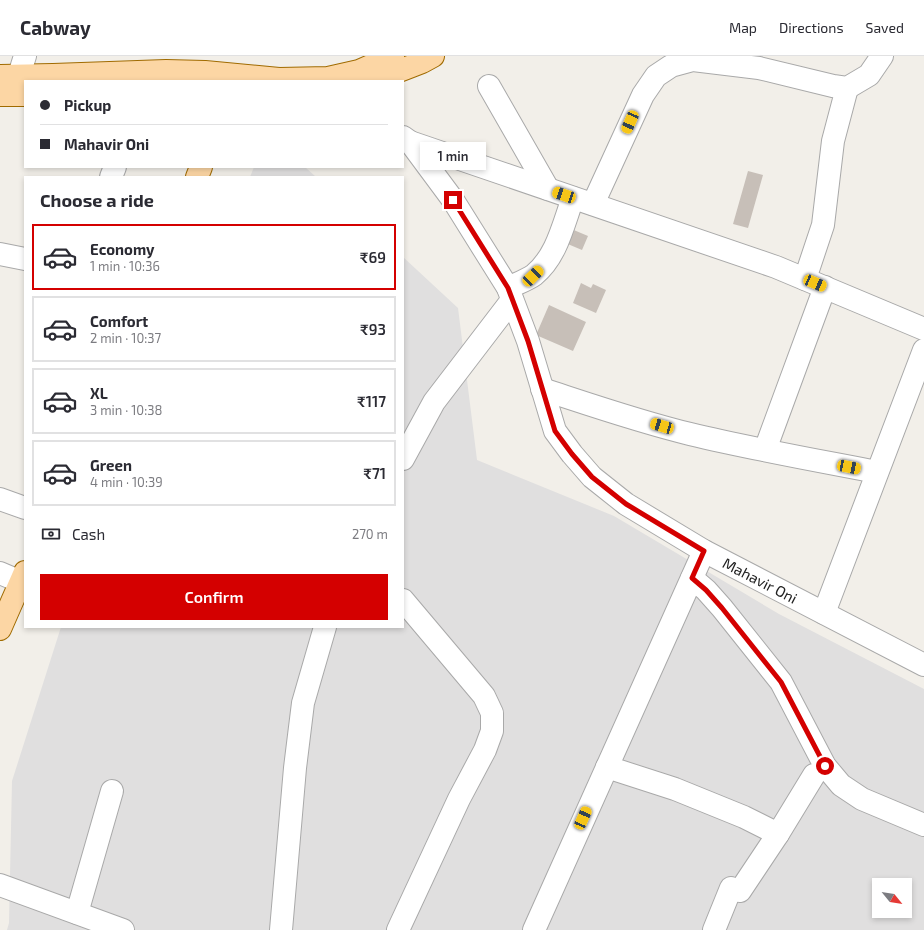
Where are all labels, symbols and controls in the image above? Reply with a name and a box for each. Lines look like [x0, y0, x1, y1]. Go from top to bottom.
text: Cabway [20, 16, 91, 39]
text: Map [729, 19, 757, 36]
text: Directions [779, 19, 844, 36]
text: Saved [866, 19, 904, 36]
text: Pickup [64, 96, 111, 114]
car [620, 109, 640, 135]
text: Mahavir Oni [64, 135, 149, 153]
callout: 1 min [420, 142, 486, 170]
text: 1 min [438, 148, 468, 164]
car [551, 185, 577, 205]
text: Choose a ride [40, 189, 154, 211]
route end [444, 191, 462, 209]
icon: car [42, 239, 78, 275]
text: Economy [90, 240, 155, 258]
text: ₹69 [360, 248, 386, 266]
text: 1 min · 10:36 [90, 258, 160, 274]
car [520, 263, 546, 289]
car [802, 273, 828, 293]
icon: car [42, 311, 78, 347]
text: Comfort [90, 312, 148, 330]
text: ₹93 [360, 320, 386, 338]
text: 2 min · 10:37 [90, 330, 161, 346]
icon: car [42, 383, 78, 419]
text: XL [90, 384, 108, 402]
text: ₹117 [357, 392, 386, 410]
text: 3 min · 10:38 [90, 402, 162, 418]
car [649, 417, 675, 435]
icon: car [42, 455, 78, 491]
text: Green [90, 456, 132, 474]
car [836, 459, 862, 475]
text: ₹71 [363, 464, 386, 482]
text: 4 min · 10:39 [90, 474, 163, 490]
icon: cash [40, 523, 62, 545]
text: Cash [72, 525, 105, 543]
text: 270 m [352, 526, 388, 542]
street label: Mahavir Oni [720, 553, 801, 607]
button: Confirm [40, 574, 388, 620]
route start [816, 757, 834, 775]
car [573, 805, 593, 831]
north arrow [872, 878, 912, 918]
map controls [872, 878, 912, 918]

